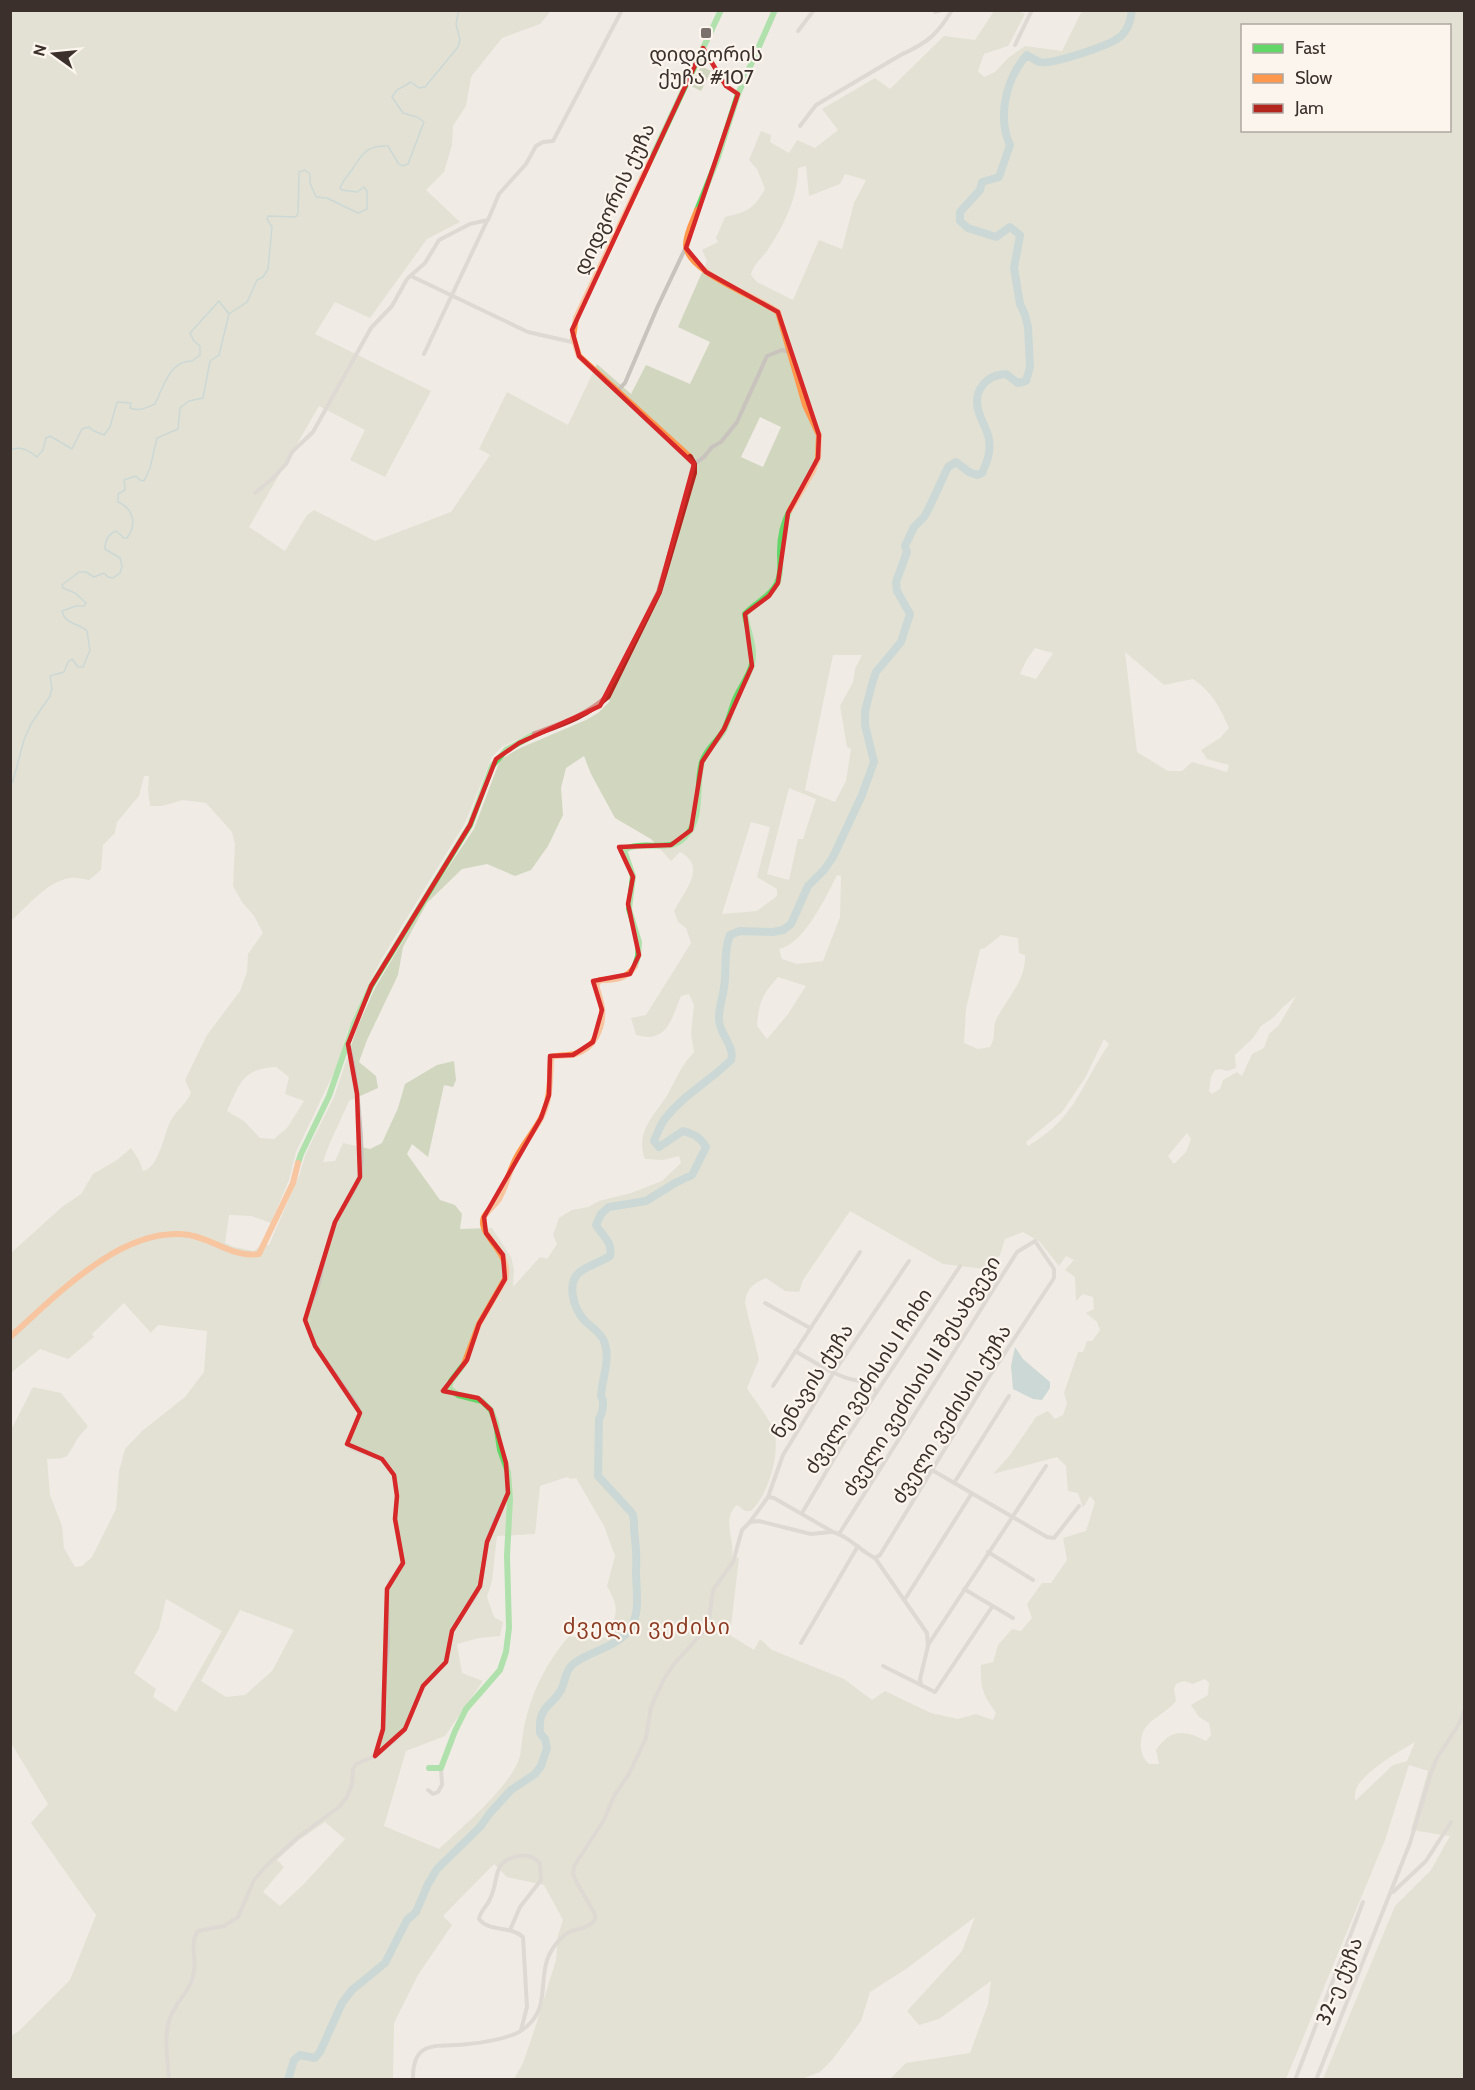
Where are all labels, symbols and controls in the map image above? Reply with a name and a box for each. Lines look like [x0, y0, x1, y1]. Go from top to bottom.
north arrow [24, 24, 84, 84]
legend [1241, 24, 1451, 132]
marker: დიდგორის ქუჩა #107 [699, 26, 713, 40]
text: Fast [1295, 37, 1326, 59]
text: N [29, 42, 51, 58]
place label: დიდგორის ქუჩა #107 [649, 42, 763, 89]
text: Slow [1295, 67, 1332, 89]
text: Jam [1294, 97, 1324, 119]
street label: დიდგორის ქუჩა [568, 119, 661, 279]
street label: ძველი ვეძისის II შესახვევი [837, 1251, 1006, 1501]
street label: ძველი ვეძისის I ჩიხი [799, 1284, 938, 1479]
street label: ნენავის ქუჩა [766, 1319, 858, 1443]
street label: ძველი ვეძისის ქუჩა [886, 1320, 1017, 1509]
district label: ძველი ვეძისი [563, 1614, 731, 1640]
street label: 32-ე ქუჩა [1311, 1934, 1367, 2028]

